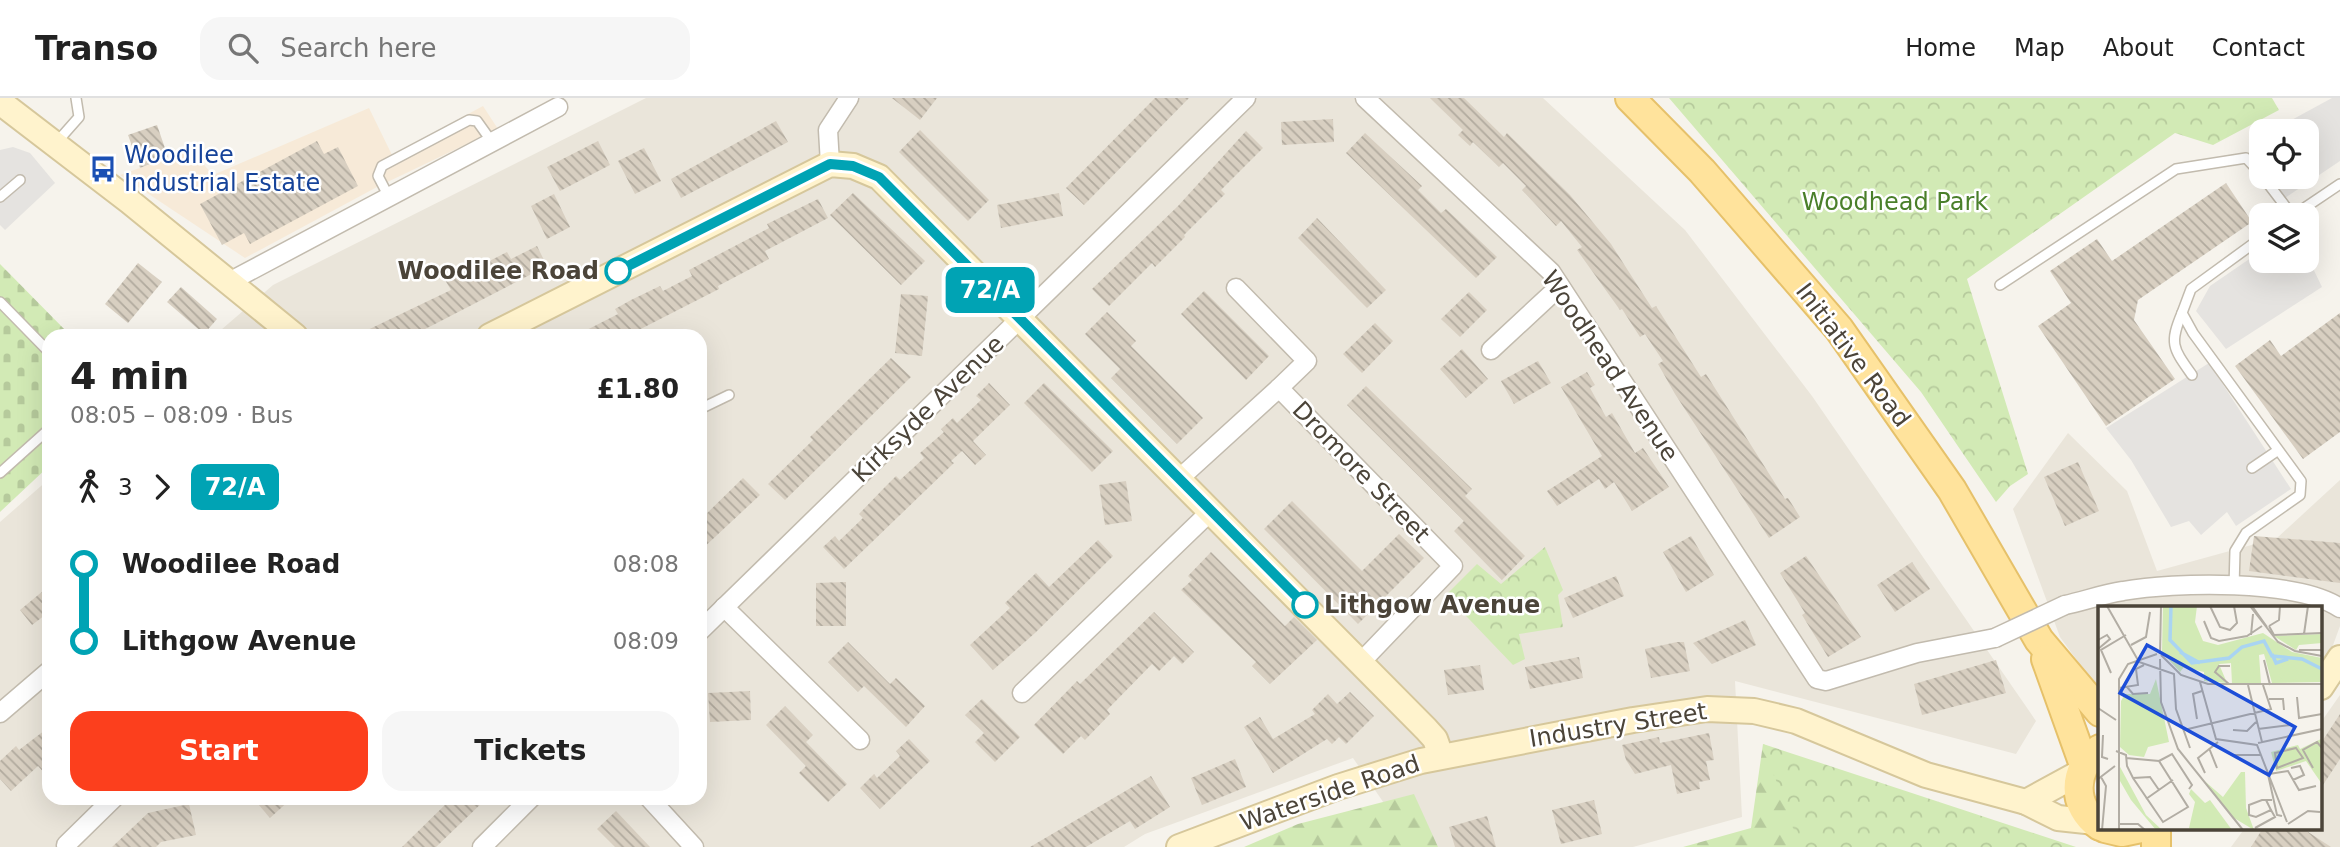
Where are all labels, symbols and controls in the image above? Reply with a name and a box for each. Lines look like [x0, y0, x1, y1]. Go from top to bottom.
search box [200, 17, 690, 80]
text: Transo [35, 29, 158, 68]
icon: search [224, 29, 262, 67]
text: Search here [280, 33, 436, 63]
text: Home [1905, 34, 1976, 62]
text: Map [2014, 34, 2065, 62]
text: About [2103, 34, 2174, 62]
text: Contact [2212, 34, 2305, 62]
map controls [2249, 119, 2319, 273]
button: locate [2249, 119, 2319, 189]
place label: Woodilee Industrial Estate [124, 141, 320, 197]
bus stop icon: Woodilee Industrial Estate [88, 154, 118, 184]
park label: Woodhead Park [1802, 188, 1988, 216]
button: layers [2249, 203, 2319, 273]
place label: Woodilee Road [398, 257, 599, 285]
marker: Woodilee Road [605, 258, 631, 284]
street label: Woodhead Avenue [1536, 265, 1684, 467]
line badge: 72/A [941, 267, 1039, 313]
text: 72/A [960, 276, 1020, 304]
street label: Initiative Road [1790, 278, 1916, 432]
street label: Kirksyde Avenue [846, 330, 1010, 488]
text: 4 min [70, 354, 189, 398]
text: £1.80 [597, 374, 679, 404]
street label: Dromore Street [1287, 396, 1435, 548]
text: 08:05 – 08:09 · Bus [70, 402, 293, 428]
icon: walk [70, 468, 108, 506]
icon: forward [143, 468, 181, 506]
text: 72/A [205, 473, 265, 501]
text: 3 [118, 474, 133, 500]
text: Woodilee Road [122, 549, 340, 579]
text: 08:08 [613, 551, 679, 577]
place label: Lithgow Avenue [1324, 591, 1540, 619]
marker: Lithgow Avenue [1292, 592, 1318, 618]
inset map [2098, 606, 2322, 830]
text: Lithgow Avenue [122, 626, 356, 656]
text: 08:09 [613, 628, 679, 654]
street label: Industry Street [1527, 697, 1709, 753]
button: Start [70, 711, 368, 791]
button: Tickets [382, 711, 679, 791]
street label: Waterside Road [1237, 749, 1423, 837]

